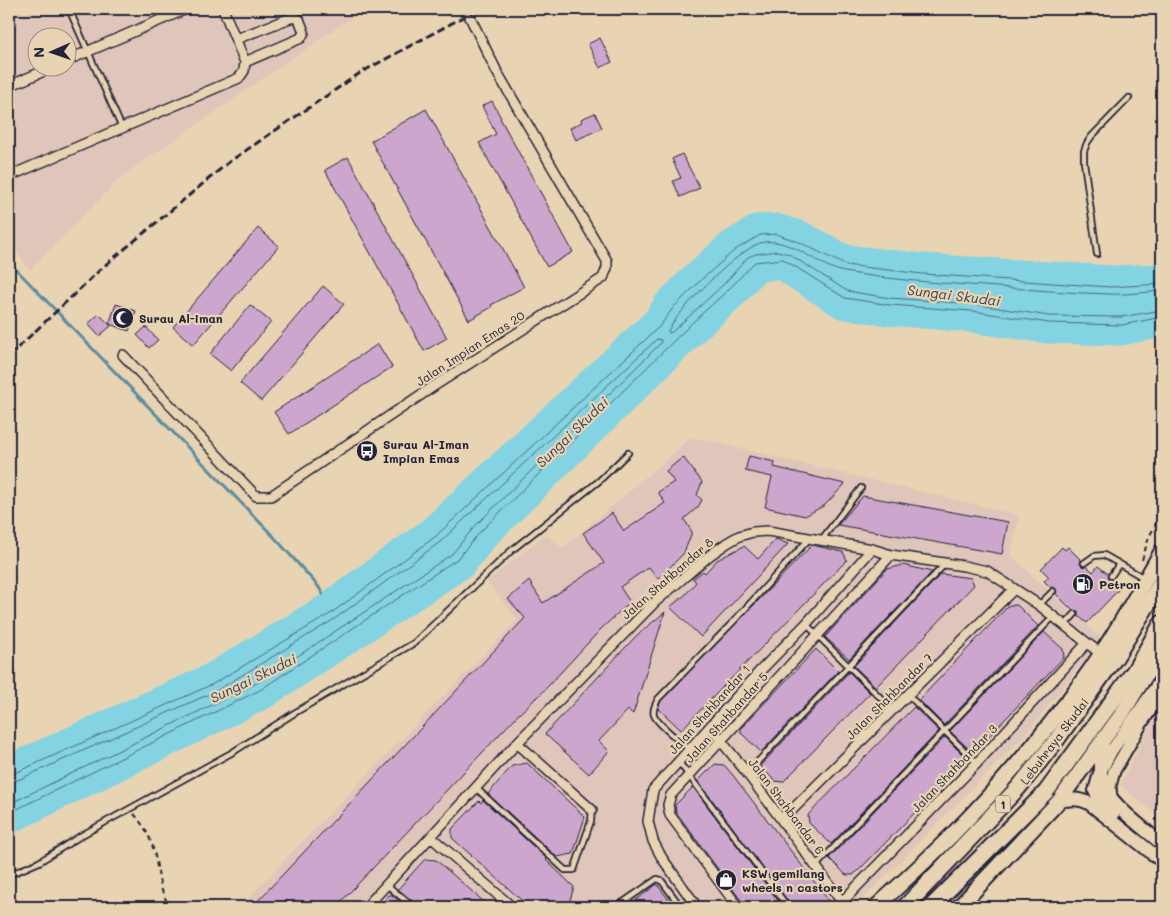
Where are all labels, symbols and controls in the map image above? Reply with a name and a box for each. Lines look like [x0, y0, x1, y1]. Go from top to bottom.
north arrow [28, 28, 78, 78]
text: N [29, 47, 48, 58]
water label: Sungai Skudai [906, 280, 1002, 310]
mosque icon: Surau Al-iman [111, 306, 135, 330]
street label: Jalan Impian Emas 20 [413, 306, 528, 389]
place label: Surau Al-iman [139, 310, 223, 326]
water label: Sungai Skudai [532, 392, 613, 471]
place label: Surau Al-Iman Impian Emas [383, 436, 469, 466]
bus stop icon: Surau Al-Iman Impian Emas [355, 439, 379, 463]
street label: Jalan Shahbandar 8 [618, 534, 716, 622]
fuel station icon: Petron [1071, 572, 1095, 596]
place label: Petron [1099, 576, 1140, 592]
water label: Sungai Skudai [207, 649, 300, 707]
street label: Jalan Shahbandar 7 [842, 649, 936, 743]
street label: Jalan Shahbandar 1 [665, 661, 753, 757]
street label: Jalan Shahbandar 5 [681, 668, 771, 766]
street label: Lebuhraya Skudai [1016, 695, 1092, 787]
street label: Jalan Shahbandar 3 [908, 721, 1000, 815]
street label: Jalan Shahbandar 6 [745, 755, 829, 857]
road number: 1 [996, 796, 1010, 812]
place label: KSW gemilang wheels n castors [742, 865, 843, 895]
shop icon: KSW gemilang wheels n castors [714, 868, 738, 892]

